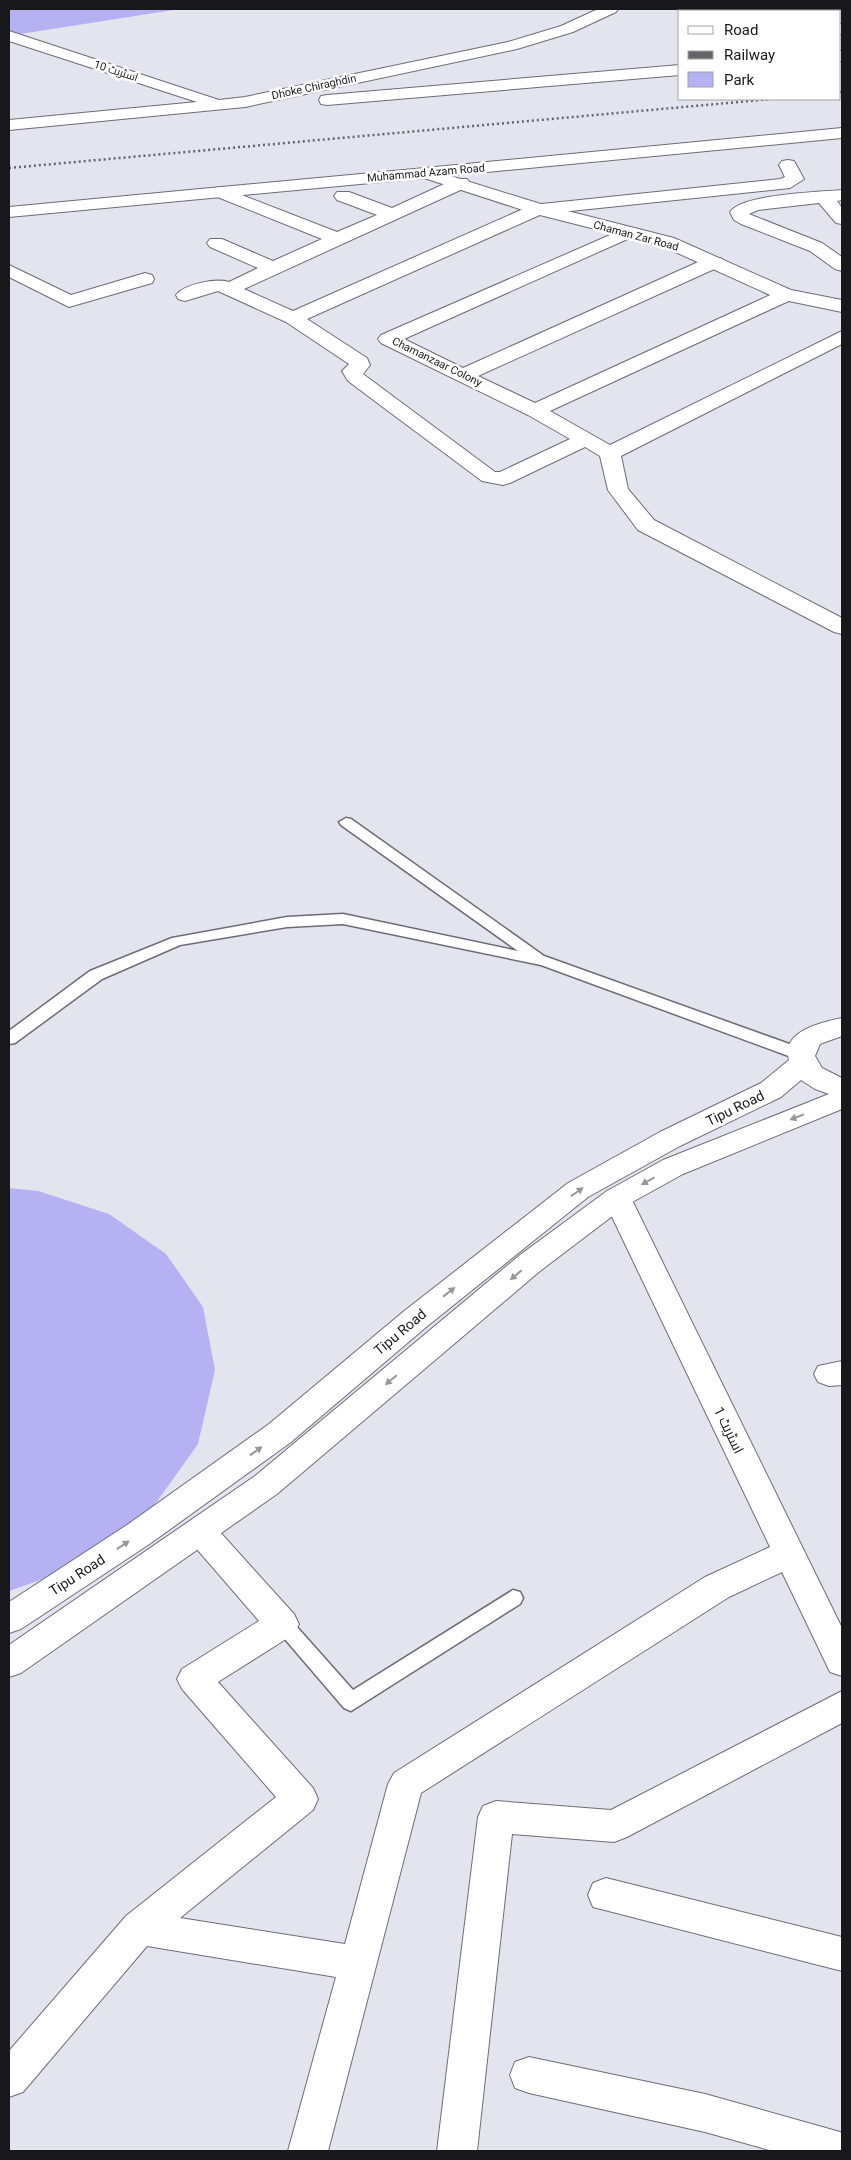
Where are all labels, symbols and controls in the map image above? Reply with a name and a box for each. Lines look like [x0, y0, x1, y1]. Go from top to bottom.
legend [678, 10, 841, 100]
text: Road [724, 21, 758, 39]
text: Railway [724, 46, 775, 64]
street label: اسٹریٹ 10 [92, 58, 140, 84]
text: Park [724, 71, 755, 89]
street label: Dhoke Chiraghdin [271, 72, 357, 102]
street label: Muhammad Azam Road [367, 161, 485, 185]
street label: Chaman Zar Road [592, 218, 680, 254]
street label: Chamanzaar Colony [390, 335, 485, 390]
street label: Tipu Road [703, 1087, 767, 1129]
one-way arrow [790, 1113, 804, 1121]
one-way arrow [640, 1177, 655, 1185]
one-way arrow [570, 1187, 584, 1197]
one-way arrow [510, 1269, 522, 1281]
one-way arrow [442, 1287, 455, 1298]
street label: Tipu Road [371, 1306, 429, 1358]
one-way arrow [385, 1374, 398, 1385]
street label: اسٹریٹ 1 [711, 1404, 747, 1456]
one-way arrow [249, 1445, 262, 1456]
one-way arrow [117, 1540, 130, 1550]
street label: Tipu Road [46, 1551, 108, 1599]

